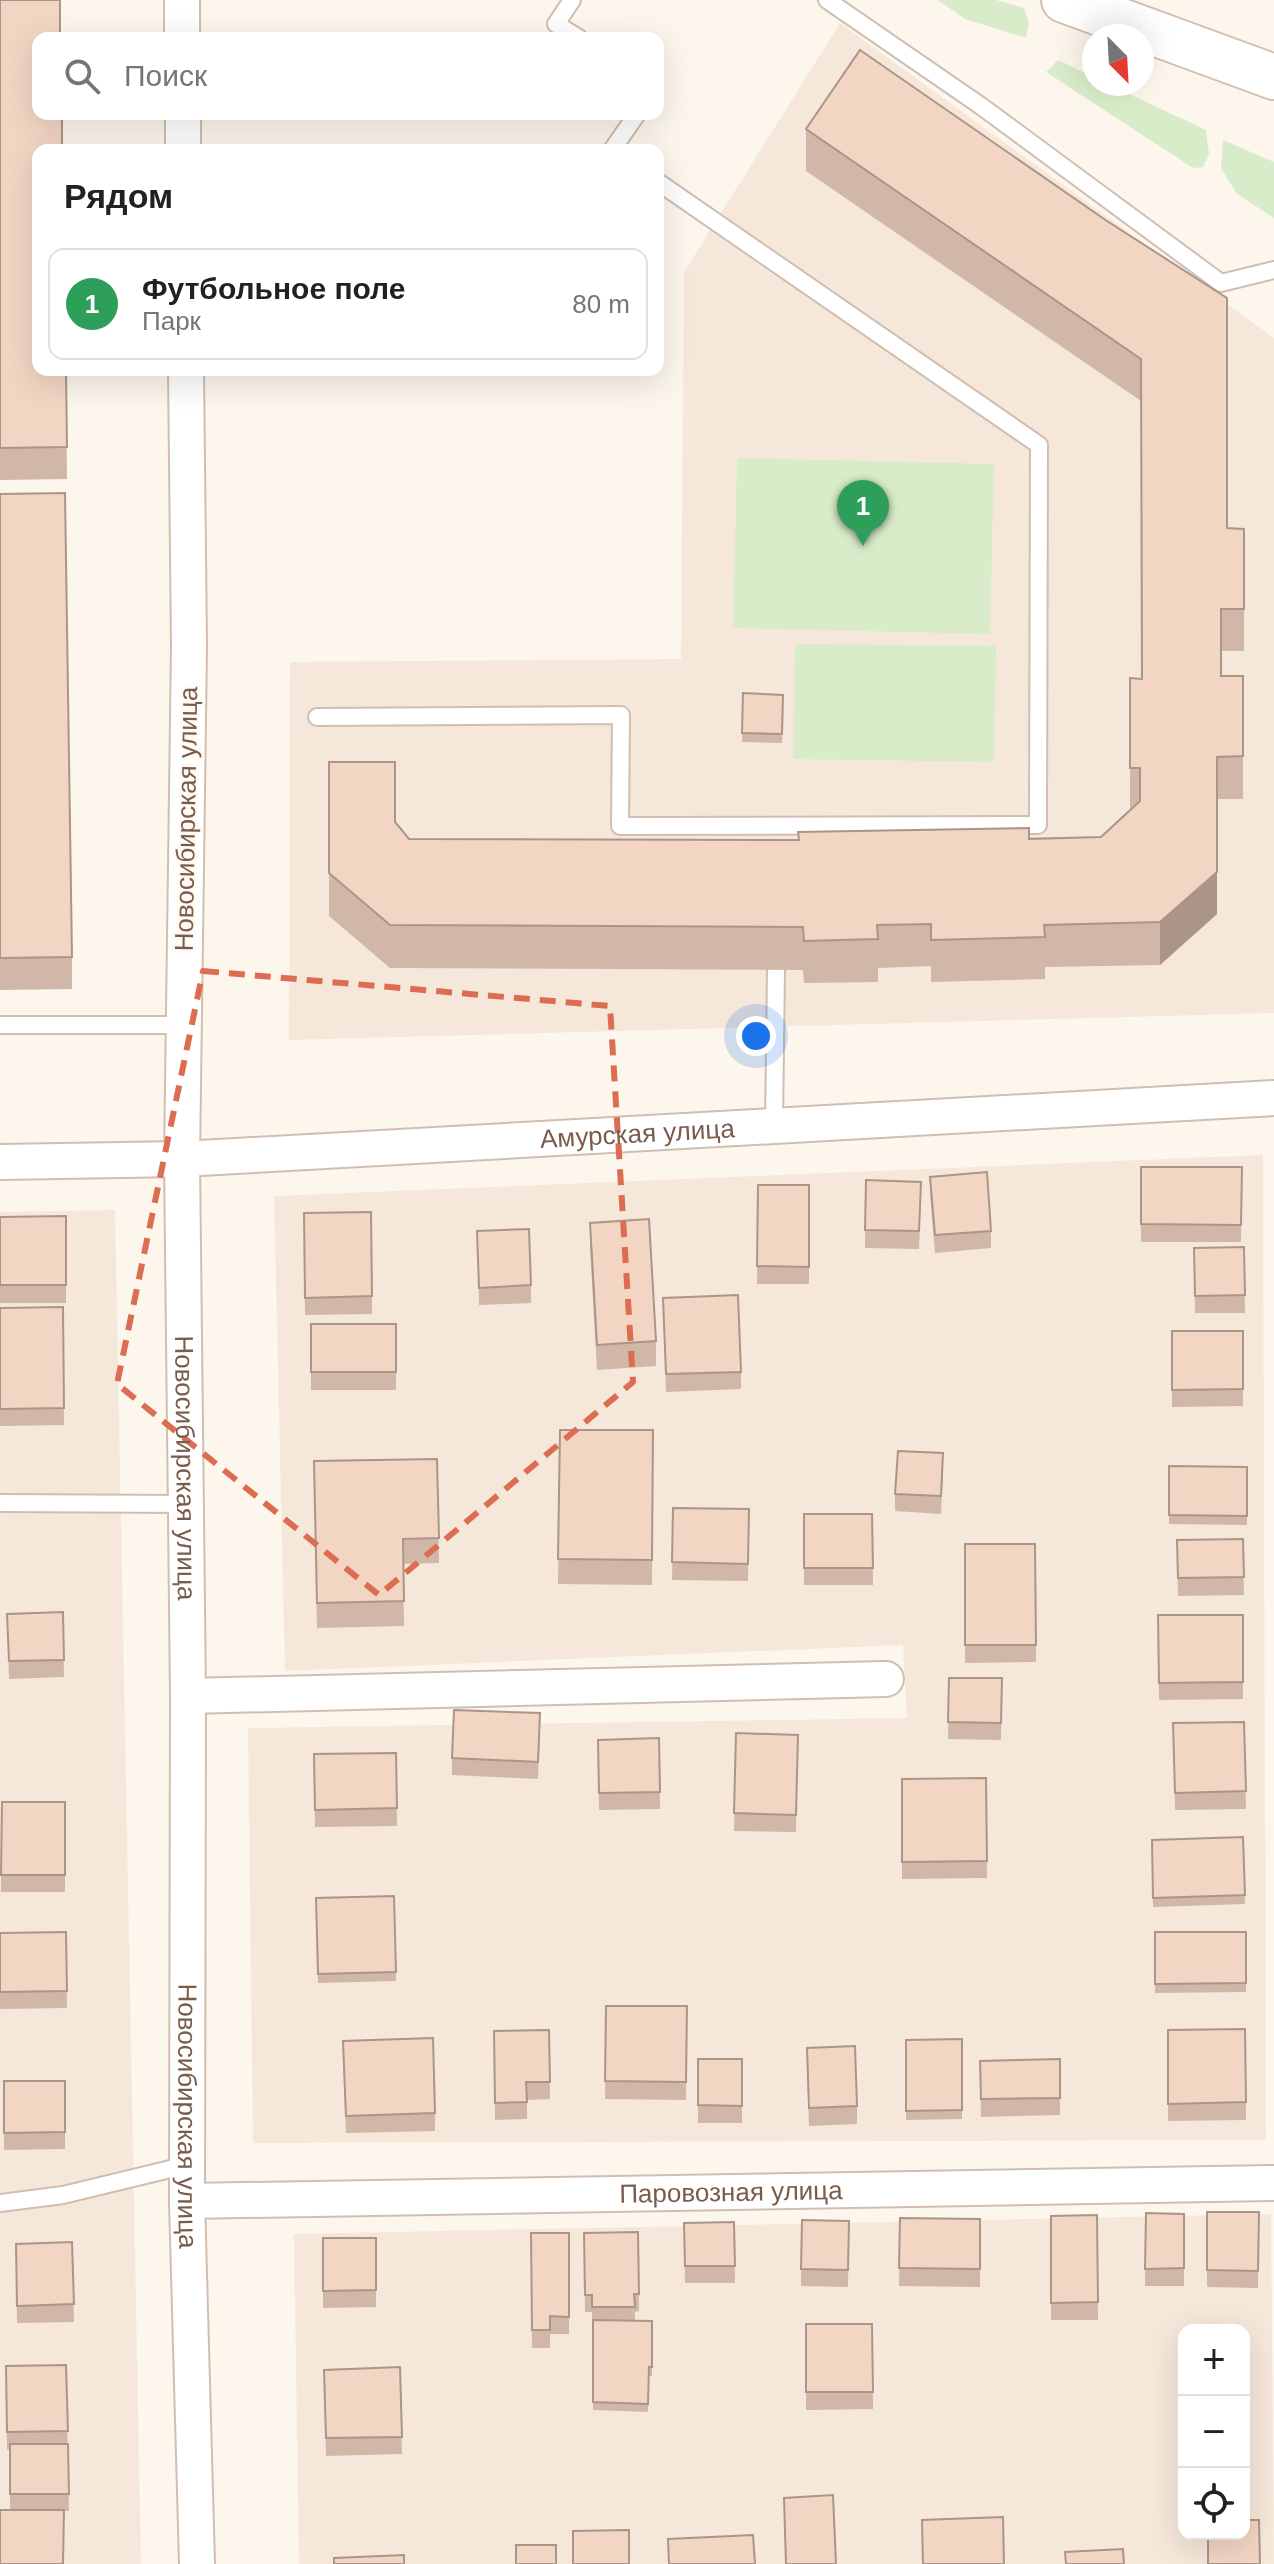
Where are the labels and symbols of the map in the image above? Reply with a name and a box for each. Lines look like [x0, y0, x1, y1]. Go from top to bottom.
north arrow [1082, 24, 1154, 96]
pin: 1 [837, 480, 889, 546]
street label: Новосибирская улица [169, 686, 203, 952]
your location [736, 1016, 776, 1056]
street label: Амурская улица [539, 1113, 736, 1154]
street label: Новосибирская улица [169, 1335, 202, 1601]
street label: Новосибирская улица [172, 1983, 203, 2249]
street label: Паровозная улица [619, 2175, 843, 2209]

